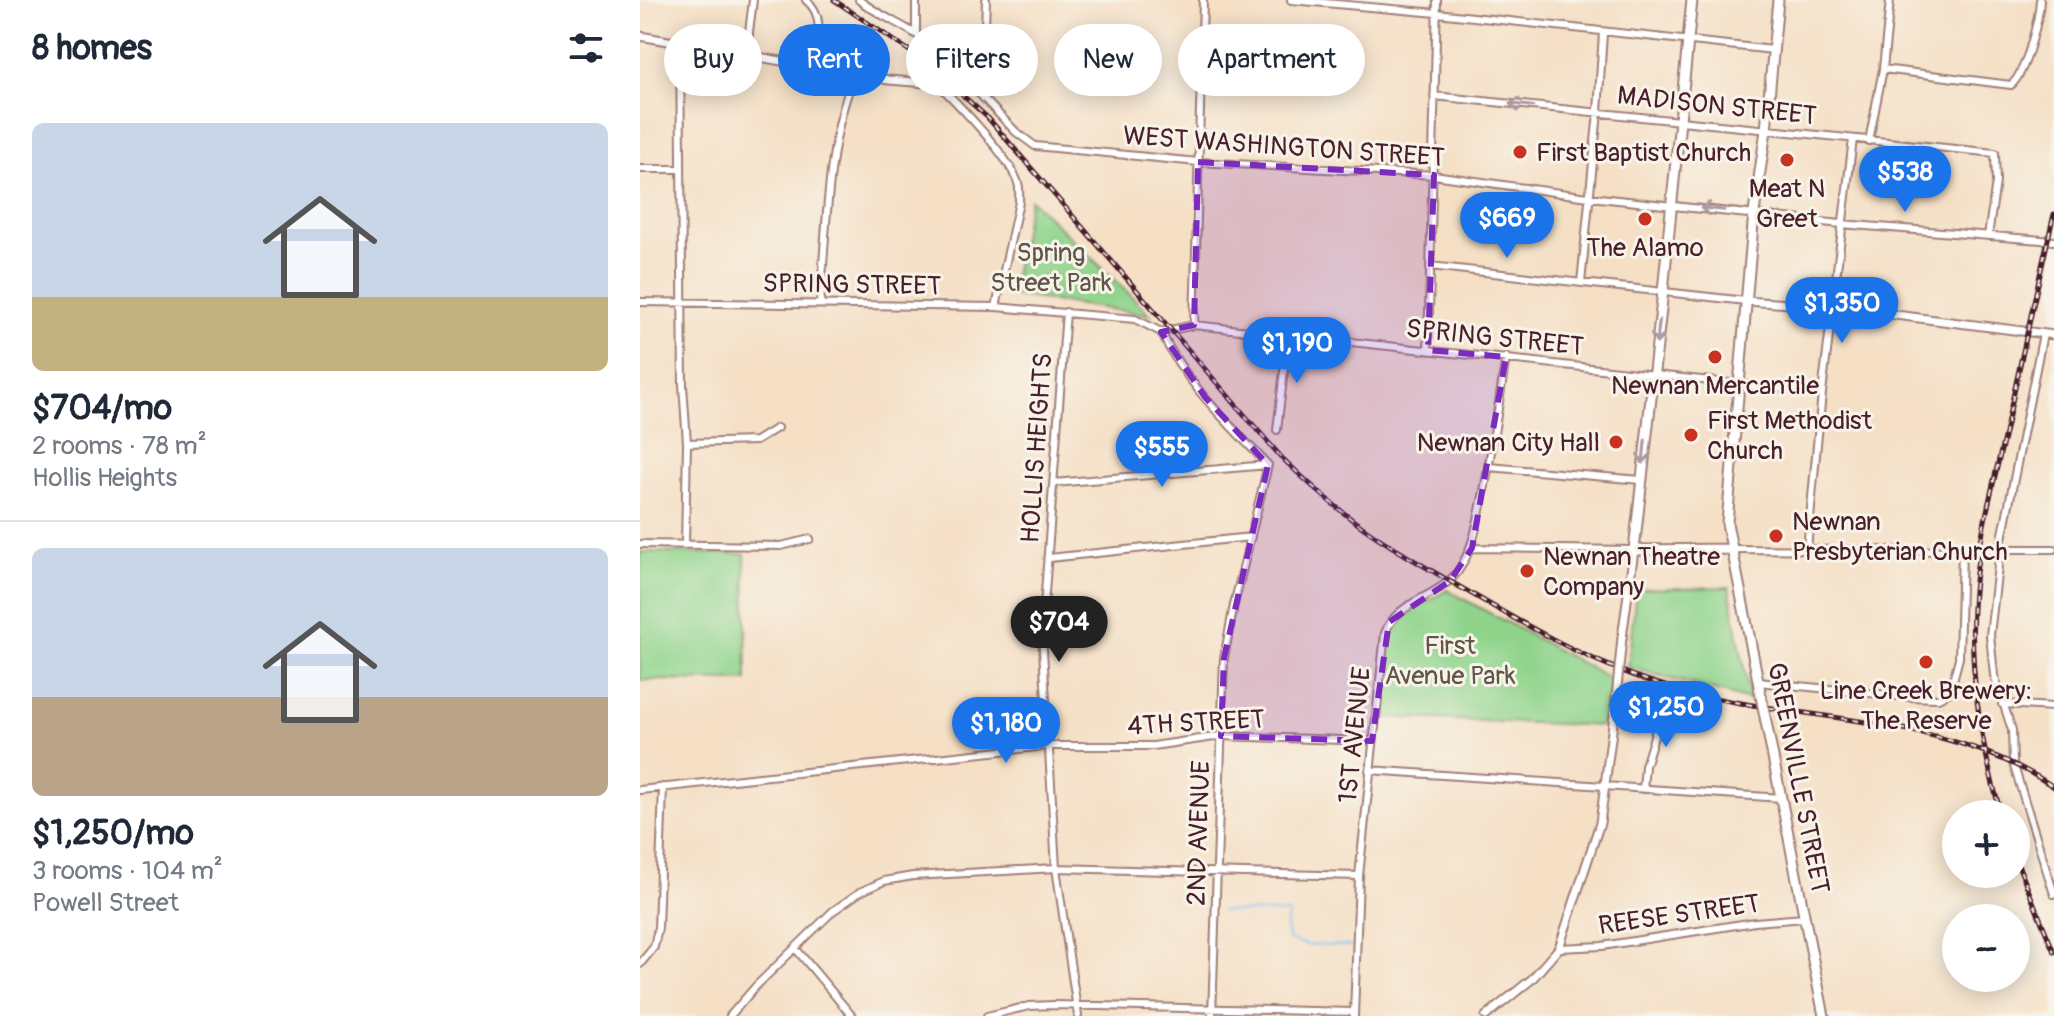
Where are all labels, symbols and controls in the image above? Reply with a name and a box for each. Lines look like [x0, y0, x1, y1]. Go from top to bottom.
chip: Buy [664, 24, 762, 96]
chip: Rent [778, 24, 890, 96]
chip: Filters [906, 24, 1038, 96]
chip: New [1054, 24, 1162, 96]
chip: Apartment [1178, 24, 1365, 96]
icon: filters [564, 26, 608, 70]
text: 8 homes [32, 27, 152, 70]
street label: MADISON STREET [1616, 80, 1818, 132]
one-way arrow [1508, 97, 1535, 112]
street label: WEST WASHINGTON STREET [1122, 120, 1446, 174]
place label: First Baptist Church [1536, 137, 1751, 169]
marker: First Baptist Church [1511, 143, 1529, 161]
pin: $538 [1858, 146, 1952, 214]
marker: Meat N Greet [1778, 151, 1796, 169]
text: $538 [1877, 156, 1933, 188]
place label: Meat N Greet [1749, 173, 1825, 235]
icon: home [248, 175, 392, 319]
pin: $669 [1460, 192, 1554, 260]
one-way arrow [1700, 201, 1726, 216]
text: $669 [1478, 202, 1536, 234]
marker: The Alamo [1636, 210, 1654, 228]
place label: The Alamo [1586, 232, 1704, 264]
park label: Spring Street Park [990, 237, 1112, 299]
street label: SPRING STREET [762, 267, 941, 303]
pin: $1,350 [1777, 277, 1907, 345]
text: $1,350 [1803, 287, 1881, 319]
street label: SPRING STREET [1404, 313, 1585, 363]
pin: $1,190 [1232, 317, 1362, 385]
one-way arrow [1650, 319, 1665, 345]
text: $1,190 [1261, 327, 1333, 359]
marker: Newnan Mercantile [1706, 348, 1724, 366]
street label: HOLLIS HEIGHTS [1014, 352, 1060, 544]
place label: Newnan Mercantile [1611, 370, 1819, 402]
text: $704/mo [32, 387, 172, 430]
place label: First Methodist Church [1707, 405, 1872, 467]
pin: $555 [1115, 421, 1209, 489]
marker: First Methodist Church [1682, 426, 1700, 444]
place label: Newnan City Hall [1417, 427, 1600, 459]
text: 2 rooms · 78 m² [32, 430, 207, 462]
text: $555 [1134, 431, 1190, 463]
marker: Newnan City Hall [1607, 433, 1625, 451]
one-way arrow [1637, 438, 1652, 464]
text: Hollis Heights [32, 462, 177, 494]
place label: Newnan Presbyterian Church [1792, 506, 2008, 568]
marker: Newnan Presbyterian Church [1767, 527, 1785, 545]
place label: Newnan Theatre Company [1543, 541, 1720, 603]
marker: Newnan Theatre Company [1518, 562, 1536, 580]
pin: $704 [1012, 596, 1106, 664]
icon: home [248, 600, 392, 744]
text: $704 [1029, 606, 1089, 638]
park label: First Avenue Park [1384, 630, 1516, 692]
marker: Line Creek Brewery: The Reserve [1917, 653, 1935, 671]
street label: GREENVILLE STREET [1760, 660, 1836, 897]
street label: 1ST AVENUE [1332, 665, 1378, 805]
place label: Line Creek Brewery: The Reserve [1819, 675, 2033, 737]
pin: $1,250 [1601, 681, 1731, 749]
text: $1,250 [1627, 691, 1705, 723]
pin: $1,180 [941, 697, 1071, 765]
street label: 4TH STREET [1126, 703, 1266, 743]
text: $1,180 [970, 707, 1042, 739]
street label: 2ND AVENUE [1180, 760, 1218, 906]
map controls [1942, 800, 2030, 992]
button: + [1942, 800, 2030, 888]
text: $1,250/mo [32, 812, 194, 855]
text: 3 rooms · 104 m² [32, 855, 223, 887]
text: Powell Street [32, 887, 179, 919]
street label: REESE STREET [1596, 888, 1762, 942]
button: − [1942, 904, 2030, 992]

